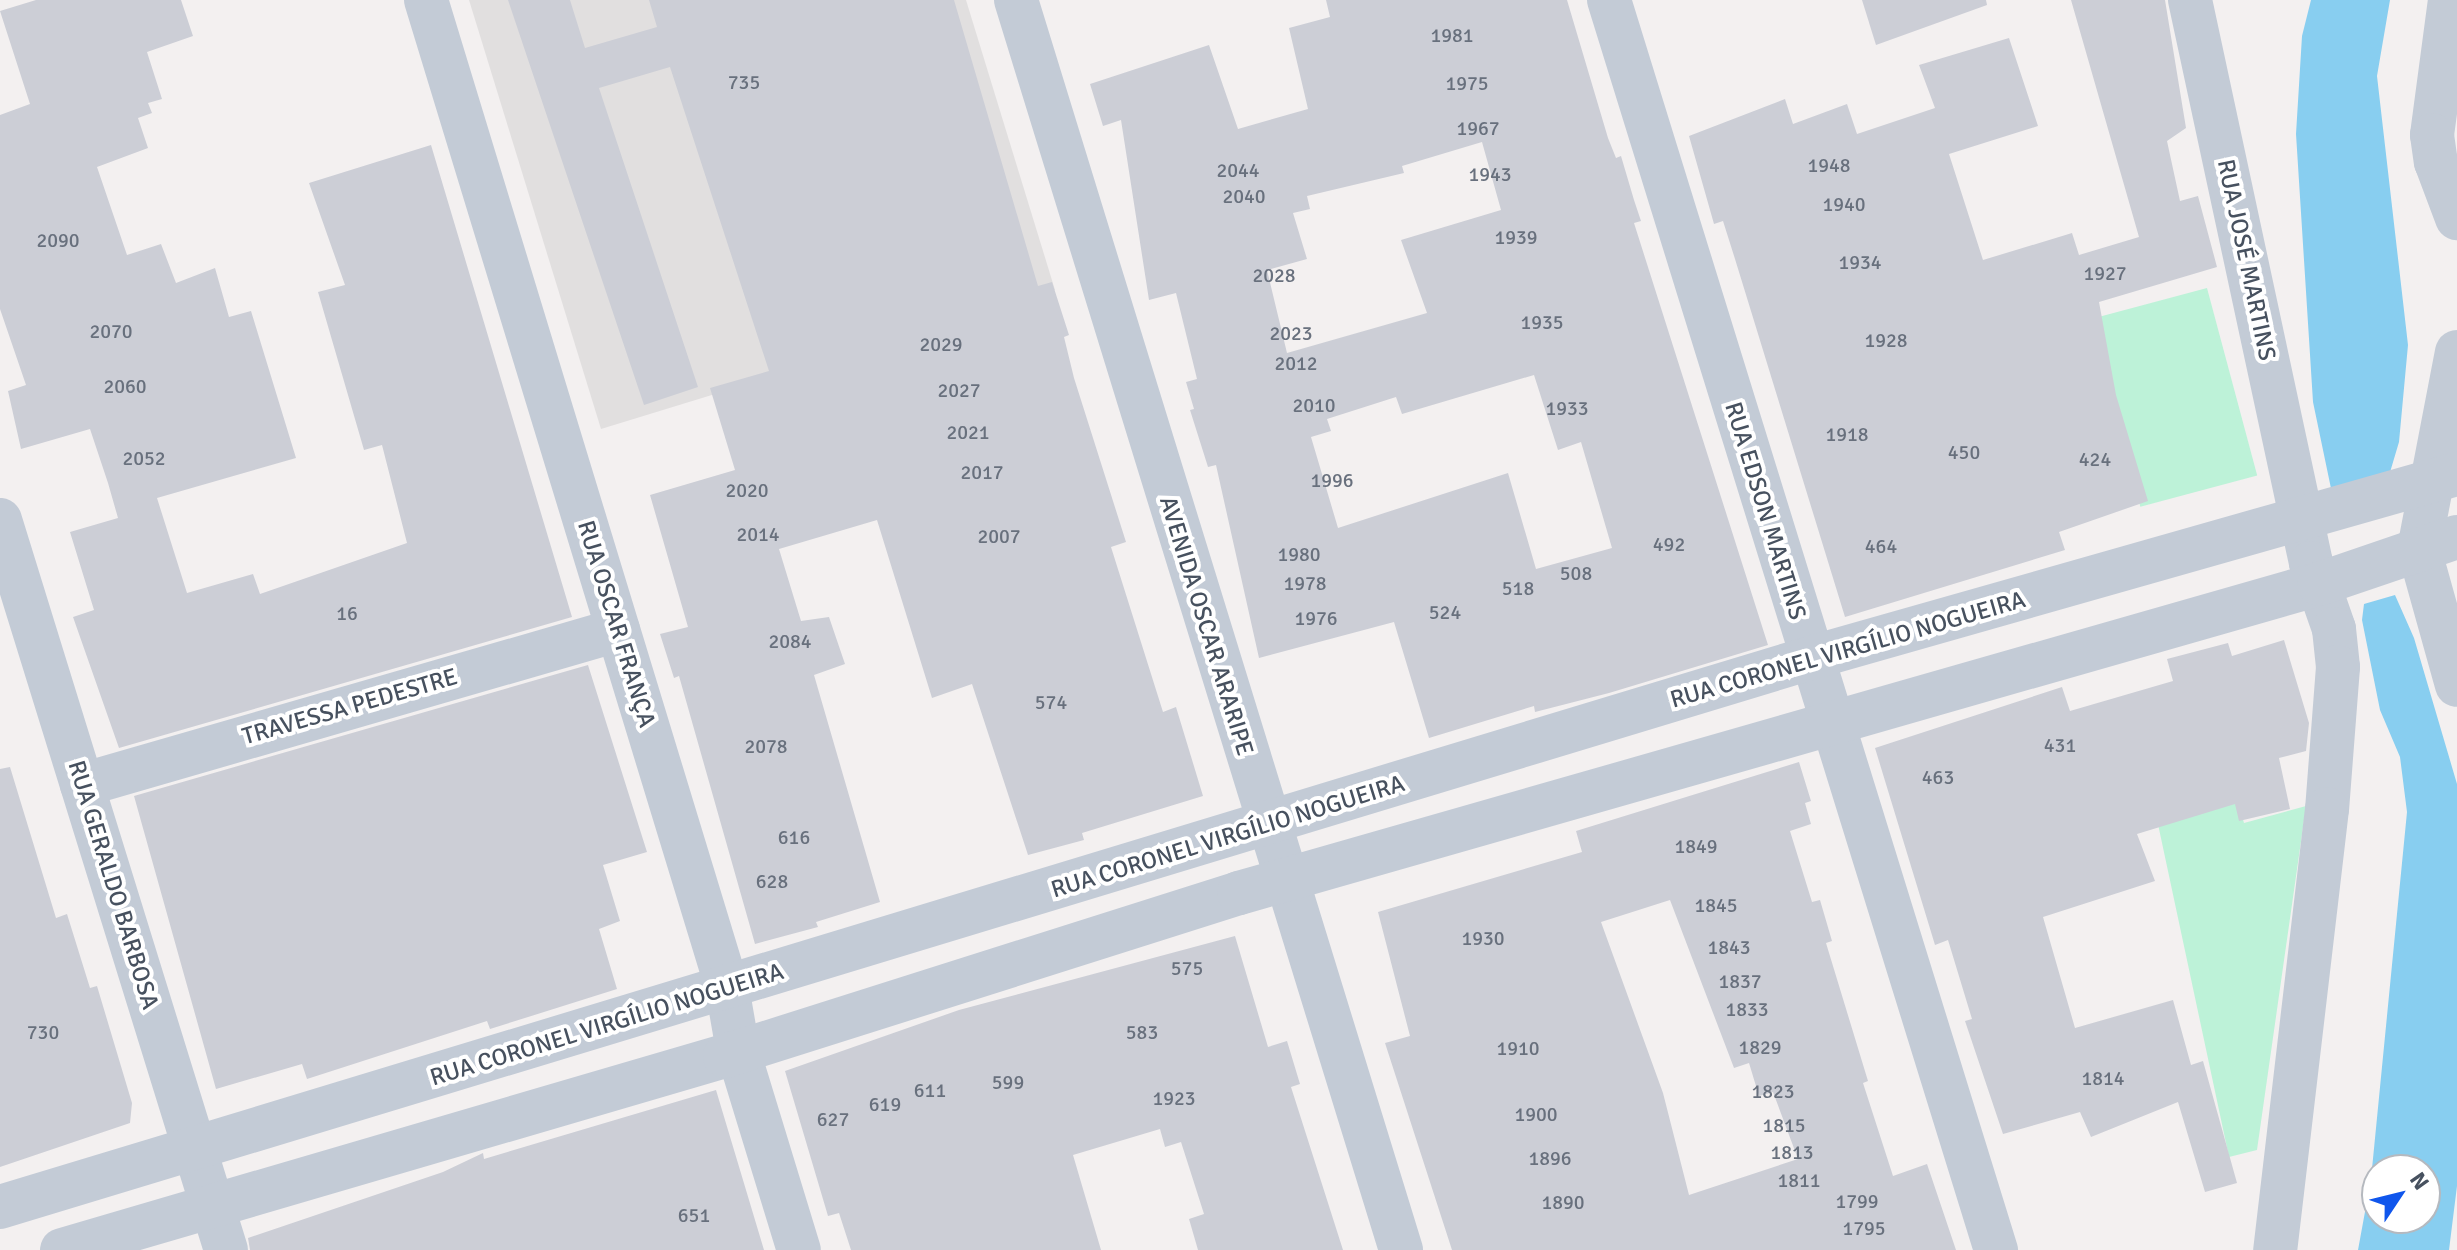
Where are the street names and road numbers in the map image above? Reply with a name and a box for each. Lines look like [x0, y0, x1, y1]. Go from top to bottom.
street label: RUA JOSÉ MARTINS [2211, 157, 2281, 363]
street label: RUA EDSON MARTINS [1718, 399, 1812, 623]
street label: AVENIDA OSCAR ARARIPE [1153, 493, 1259, 759]
street label: RUA OSCAR FRANÇA [571, 517, 661, 731]
street label: RUA CORONEL VIRGÍLIO NOGUEIRA [1667, 585, 2029, 715]
street label: TRAVESSA PEDESTRE [239, 662, 461, 752]
street label: RUA GERALDO BARBOSA [61, 757, 165, 1013]
street label: RUA CORONEL VIRGÍLIO NOGUEIRA [1048, 769, 1408, 905]
street label: RUA CORONEL VIRGÍLIO NOGUEIRA [427, 957, 787, 1093]

